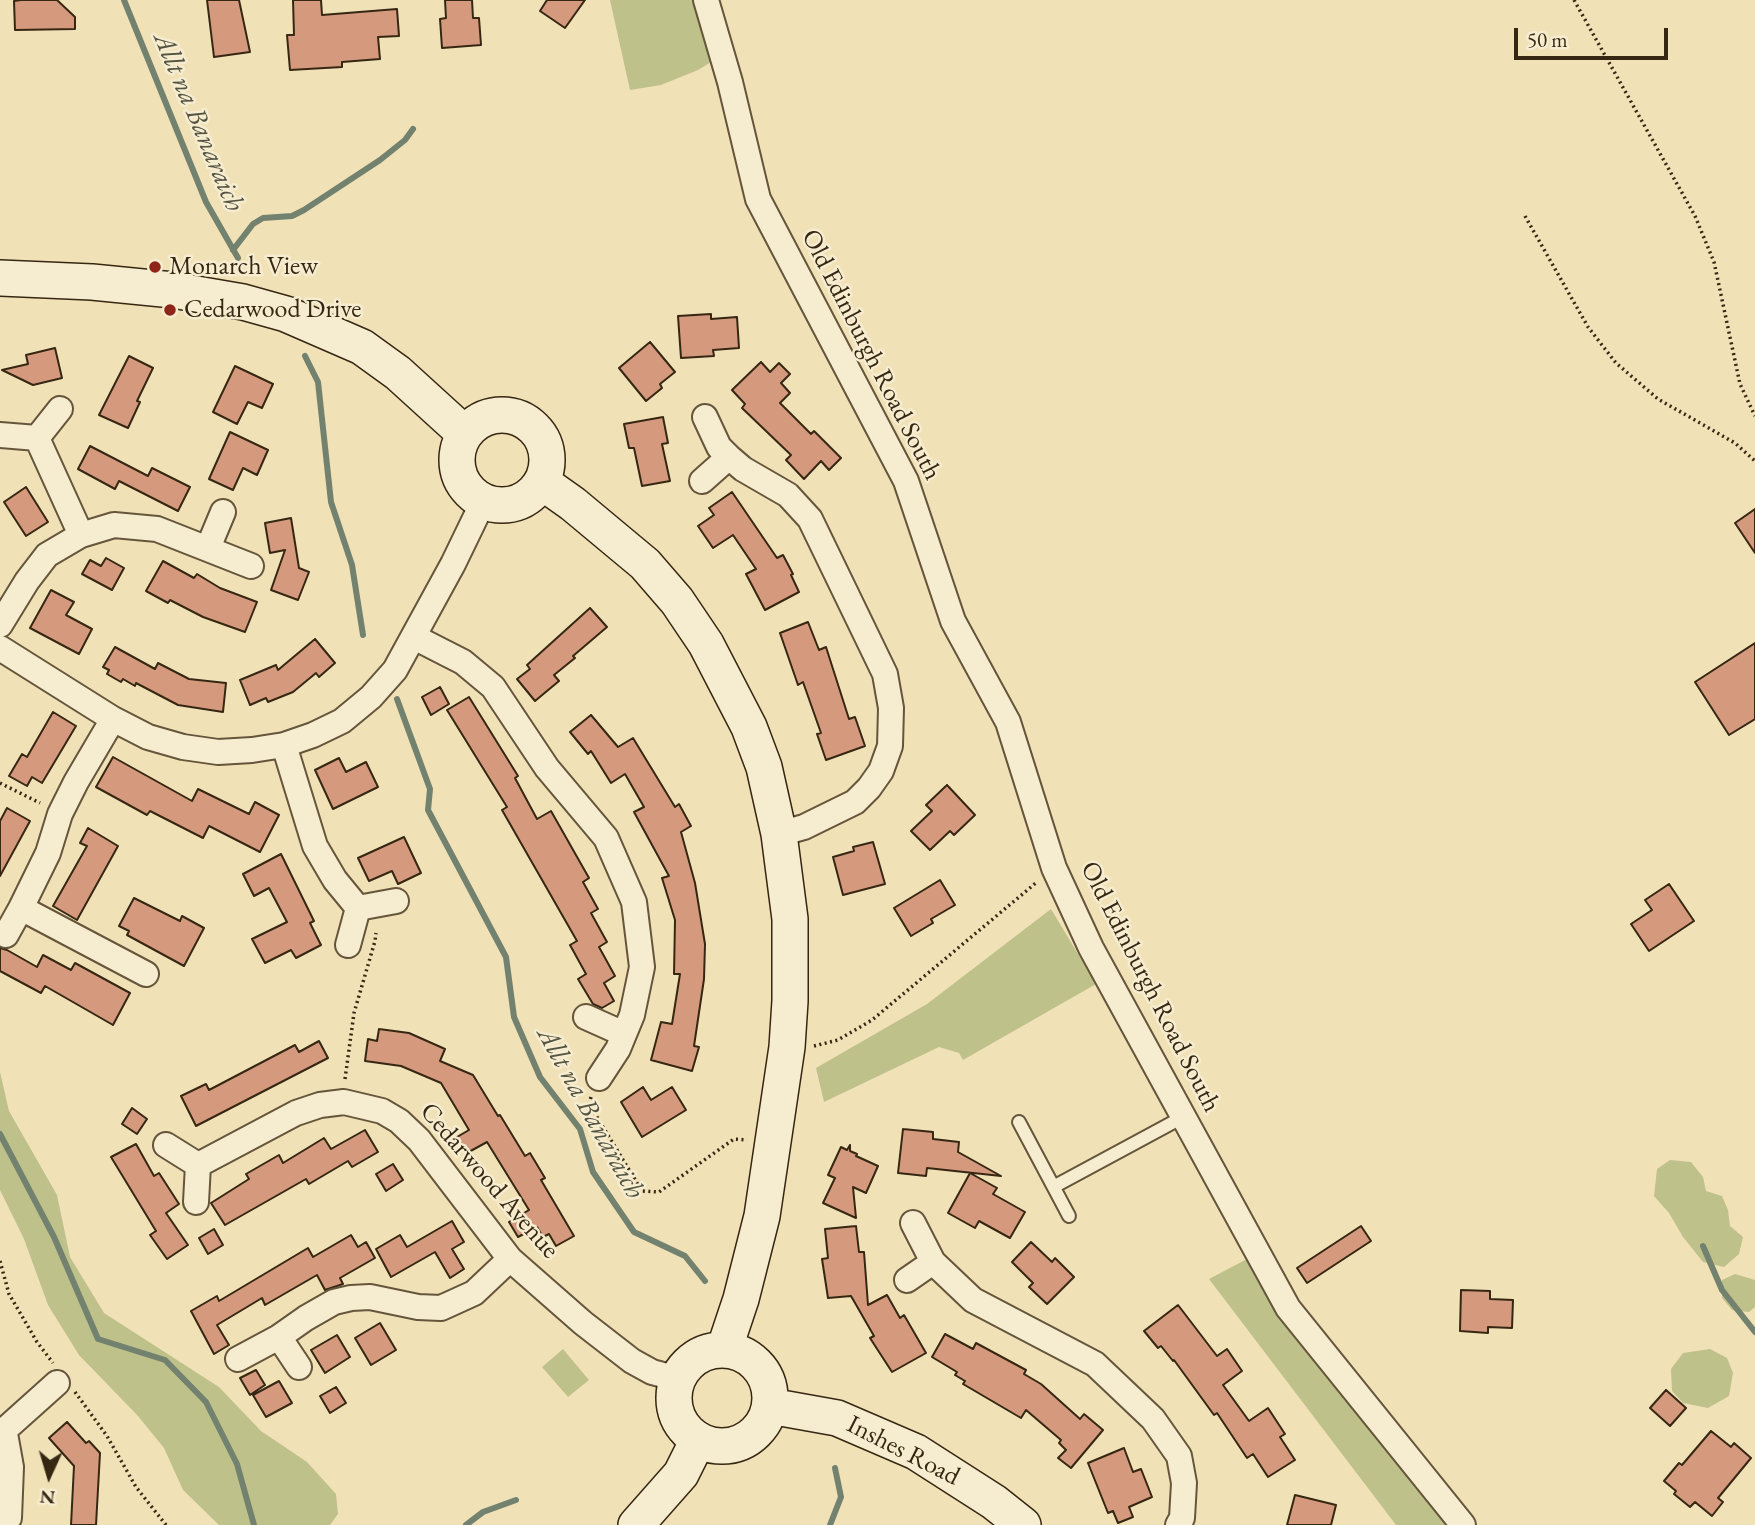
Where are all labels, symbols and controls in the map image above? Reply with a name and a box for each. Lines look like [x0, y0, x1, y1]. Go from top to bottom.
scale bar [1517, 14, 1671, 58]
text: 50 m [1527, 26, 1568, 53]
water label: Allt na Banaraich [145, 27, 251, 217]
street label: Old Edinburgh Road South [794, 224, 948, 486]
place label: Monarch View [169, 251, 318, 283]
marker: Monarch View [147, 259, 163, 275]
place label: Cedarwood Drive [184, 294, 361, 326]
marker: Cedarwood Drive [162, 302, 178, 318]
street label: Old Edinburgh Road South [1073, 856, 1227, 1118]
water label: Allt na Banaraich [529, 1021, 651, 1205]
street label: Cedarwood Avenue [413, 1097, 565, 1265]
street label: Inshes Road [841, 1409, 965, 1493]
north arrow [14, 1441, 84, 1511]
text: N [39, 1484, 56, 1510]

